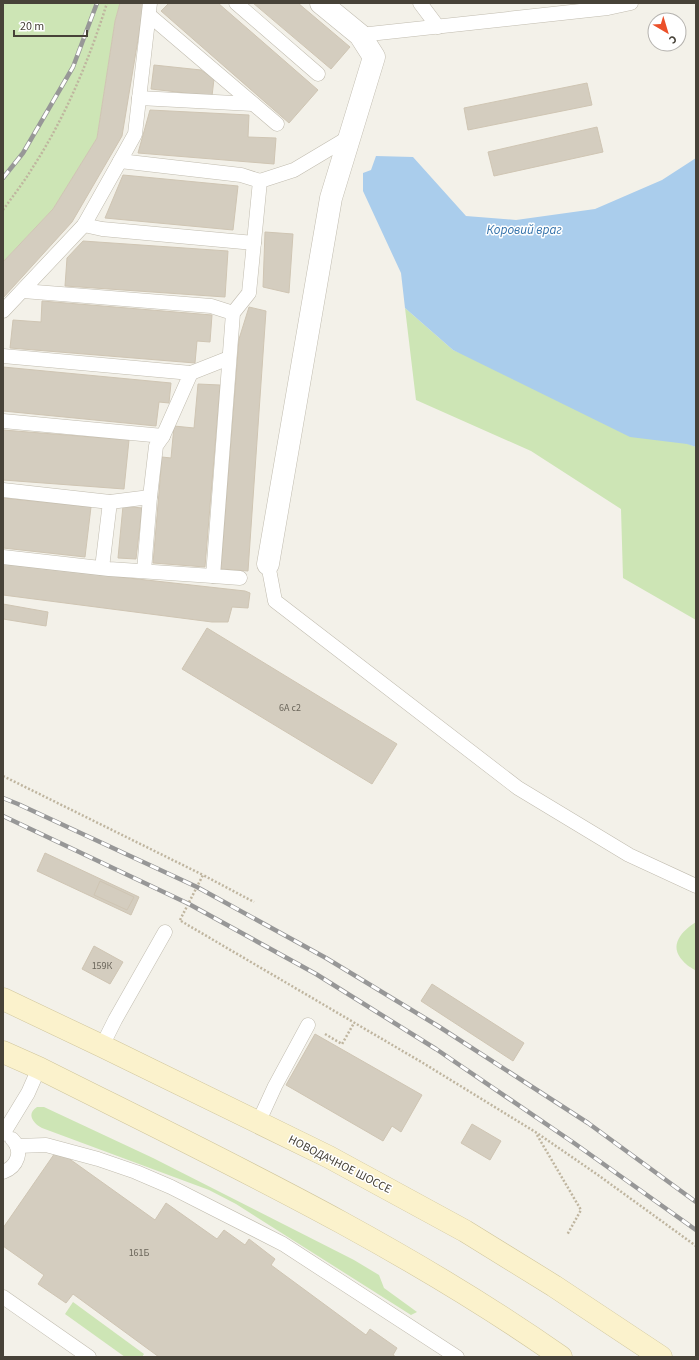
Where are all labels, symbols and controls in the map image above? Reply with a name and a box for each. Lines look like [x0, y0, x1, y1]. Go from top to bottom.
scale bar [14, 12, 87, 38]
north arrow [647, 12, 687, 52]
text: 20 m [20, 18, 44, 35]
text: С [665, 32, 680, 48]
water label: Коровий враг [487, 221, 561, 239]
house number: 6А с2 [279, 701, 301, 715]
house number: 159К [92, 959, 113, 973]
street label: НОВОДАЧНОЕ ШОССЕ [285, 1131, 394, 1198]
house number: 161Б [129, 1246, 150, 1260]

